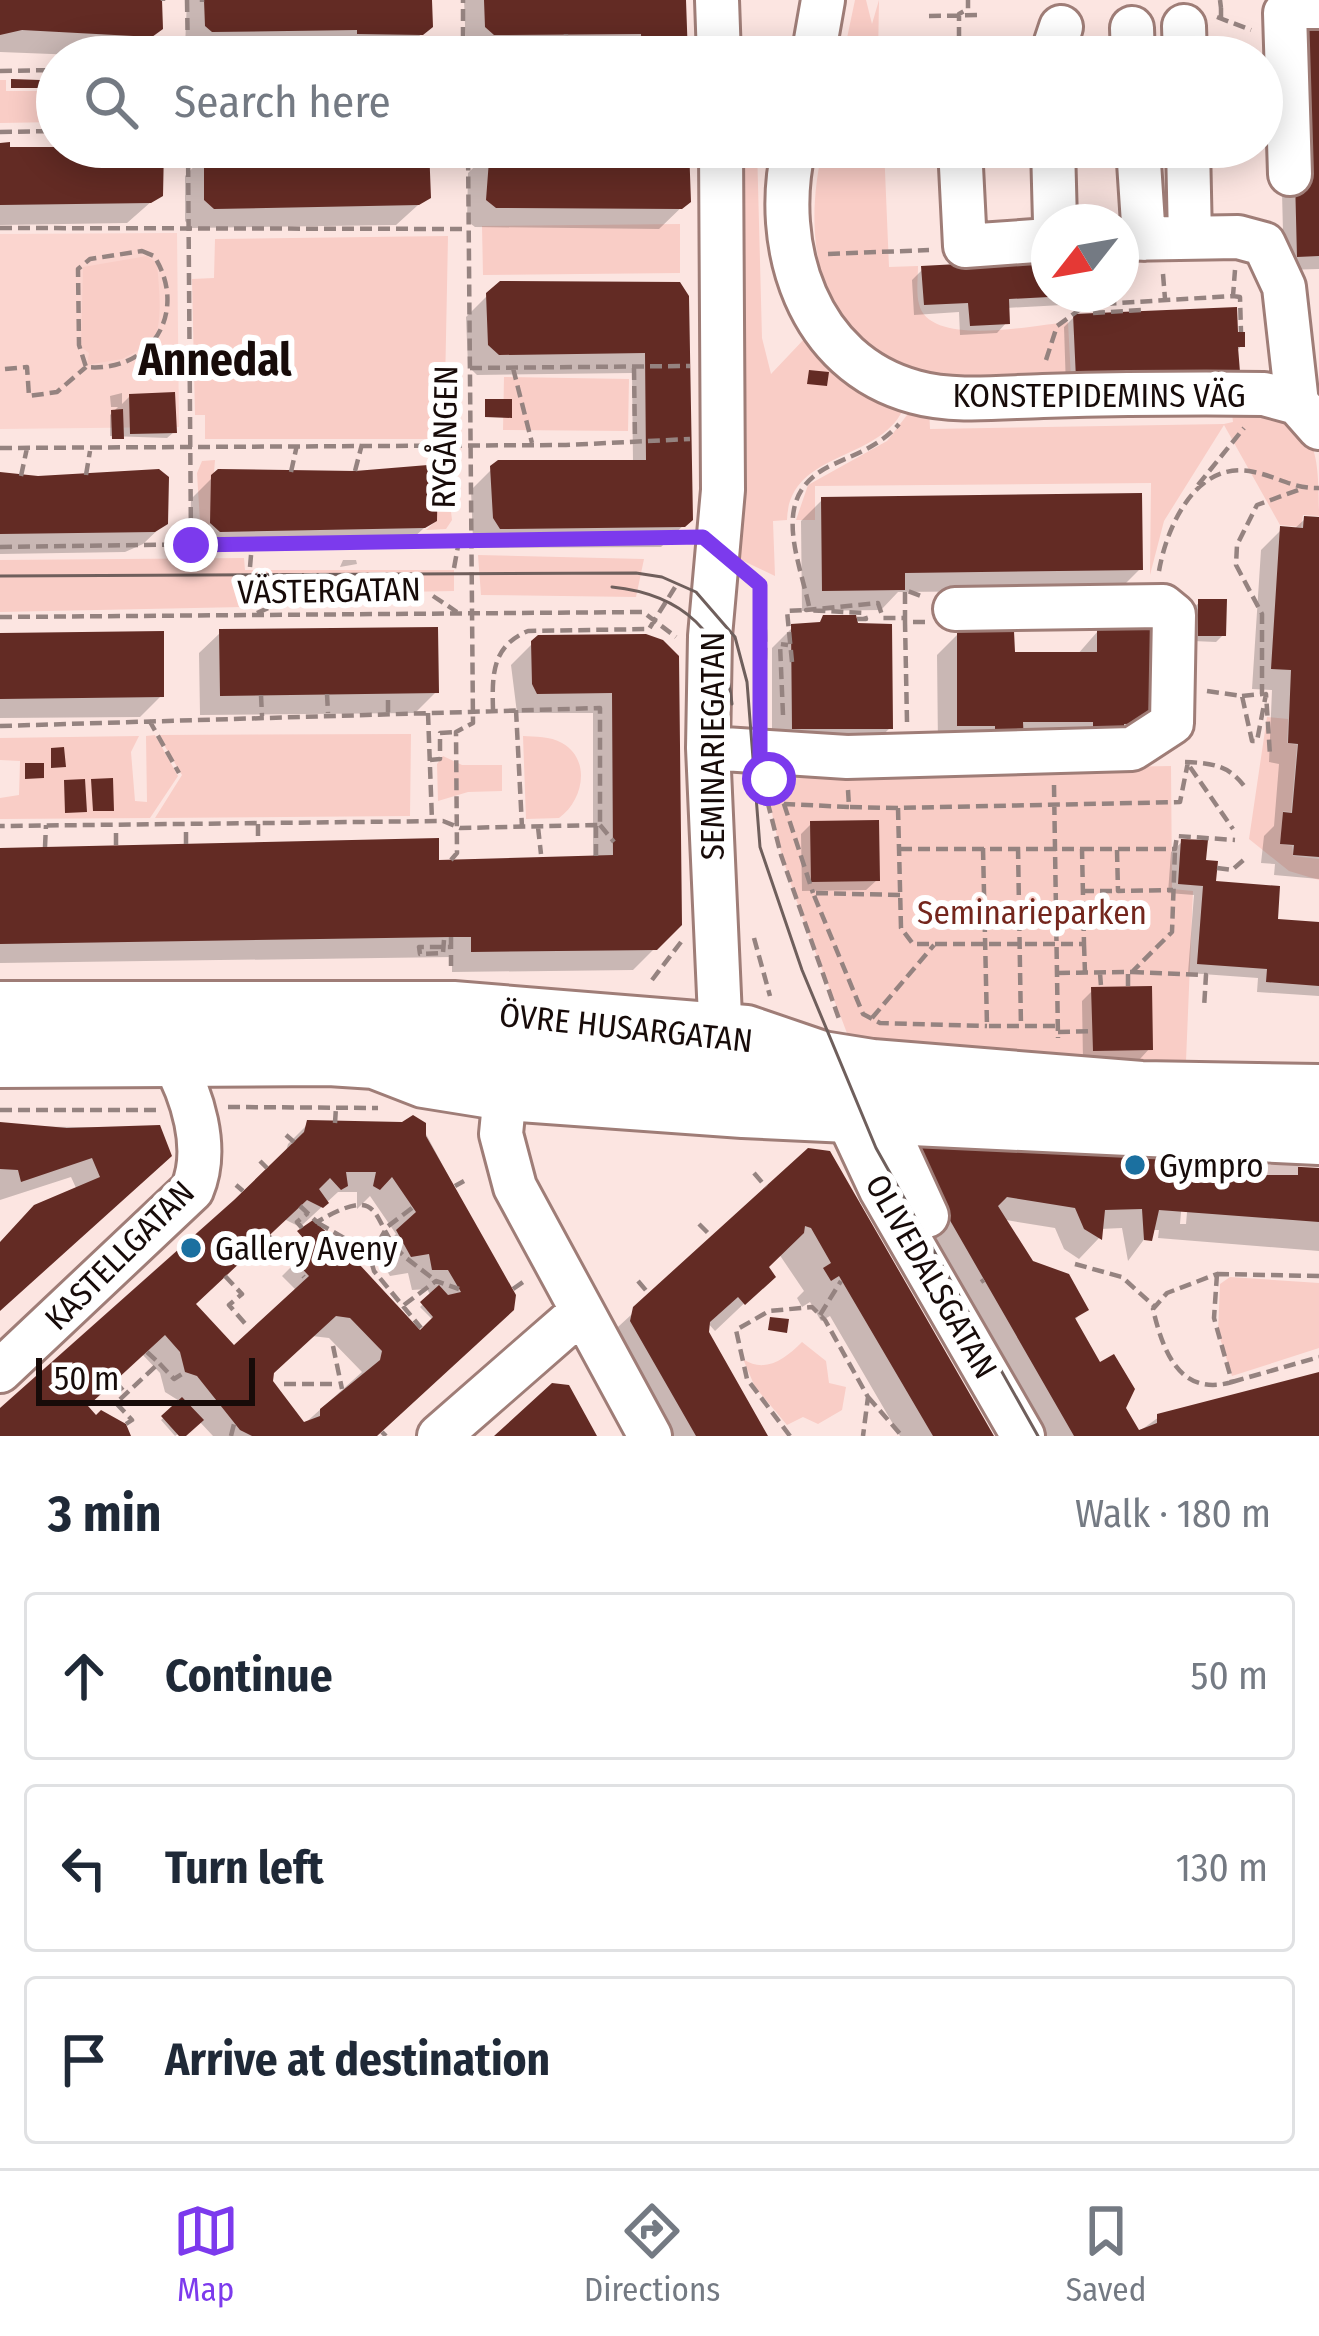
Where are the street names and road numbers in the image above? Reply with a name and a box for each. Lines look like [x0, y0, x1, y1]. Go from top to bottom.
street label: RYGÅNGEN [423, 365, 466, 509]
street label: KONSTEPIDEMINS VÄG [952, 376, 1246, 416]
street label: VÄSTERGATAN [237, 569, 421, 613]
street label: SEMINARIEGATAN [693, 632, 733, 860]
street label: ÖVRE HUSARGATAN [497, 995, 755, 1061]
street label: OLIVEDALSGATAN [857, 1168, 1006, 1385]
street label: KASTELLGATAN [37, 1173, 203, 1339]

